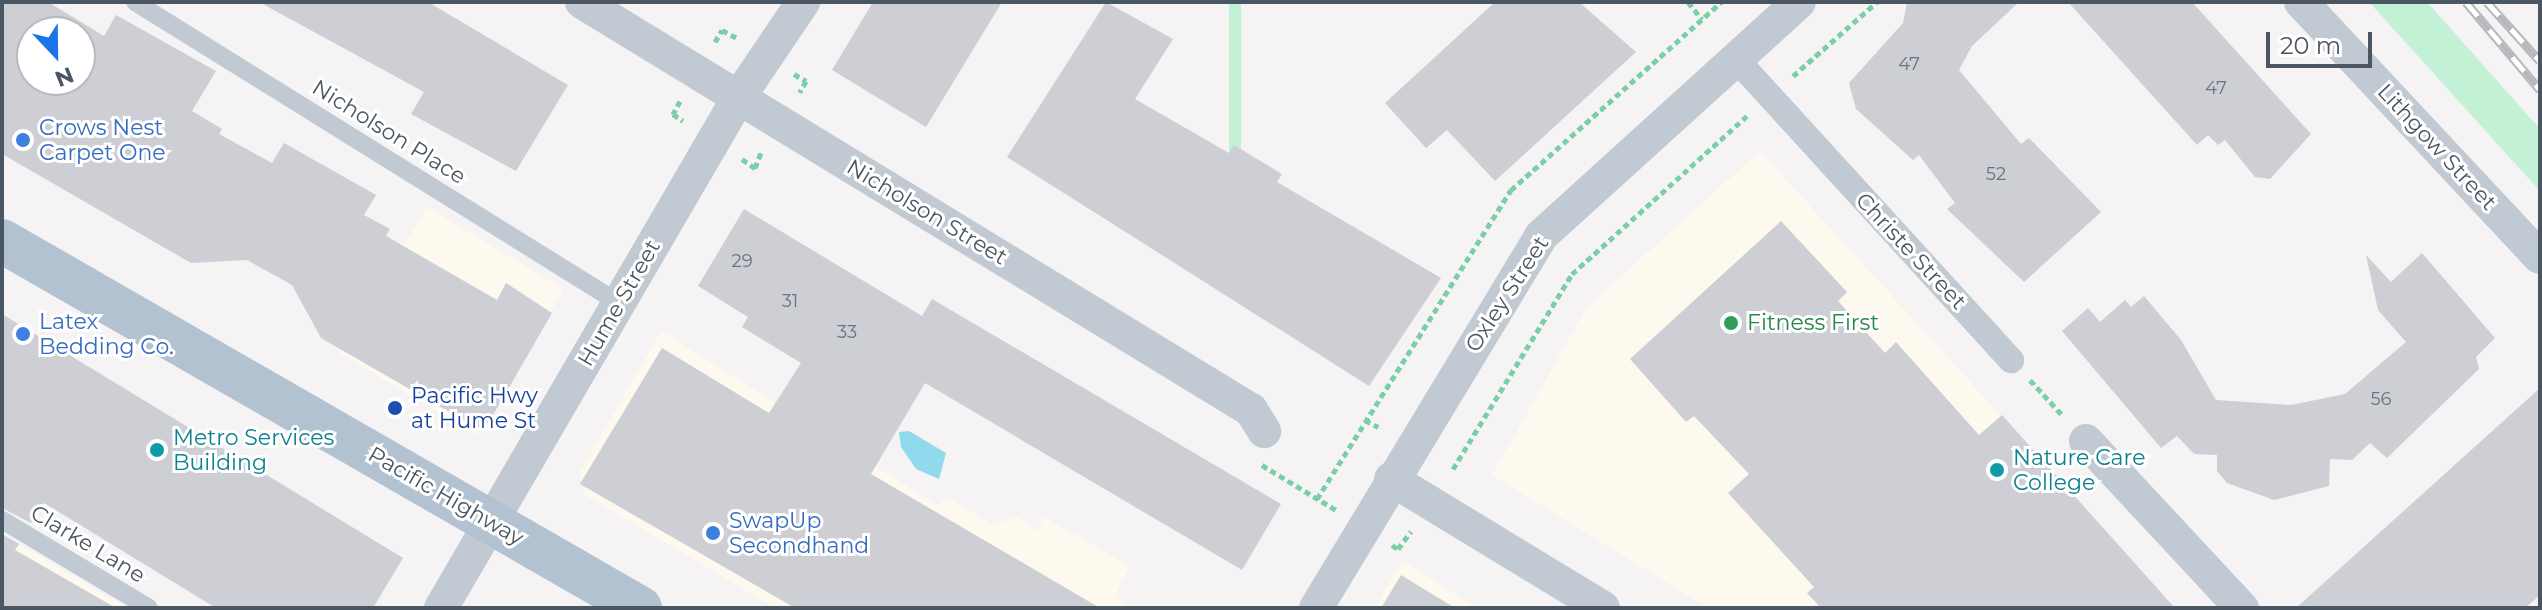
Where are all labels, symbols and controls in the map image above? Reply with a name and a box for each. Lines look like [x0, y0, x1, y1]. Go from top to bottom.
north arrow [16, 16, 96, 96]
scale bar [2270, 16, 2376, 66]
text: 20 m [2280, 31, 2341, 60]
house number: 47 [1898, 53, 1920, 75]
text: N [51, 61, 78, 93]
street label: Nicholson Place [307, 74, 471, 190]
house number: 47 [2205, 77, 2227, 99]
street label: Lithgow Street [2372, 79, 2502, 215]
place label: Crows Nest Carpet One [39, 114, 166, 166]
marker: Crows Nest Carpet One [14, 131, 32, 149]
street label: Nicholson Street [842, 154, 1012, 270]
house number: 52 [1986, 163, 2006, 185]
street label: Christe Street [1850, 187, 1972, 315]
street label: Oxley Street [1460, 231, 1554, 357]
street label: Hume Street [572, 235, 666, 371]
house number: 29 [731, 250, 753, 272]
house number: 31 [782, 290, 798, 312]
place label: Latex Bedding Co. [39, 308, 174, 360]
place label: Fitness First [1747, 310, 1879, 336]
marker: Fitness First [1722, 314, 1740, 332]
house number: 33 [837, 321, 857, 343]
marker: Latex Bedding Co. [14, 325, 32, 343]
place label: Pacific Hwy at Hume St [411, 382, 538, 434]
house number: 56 [2370, 388, 2392, 410]
marker: Pacific Hwy at Hume St [386, 399, 404, 417]
place label: Metro Services Building [173, 424, 334, 476]
marker: Metro Services Building [148, 441, 166, 459]
street label: Pacific Highway [364, 441, 528, 551]
place label: Nature Care College [2013, 444, 2145, 496]
marker: Nature Care College [1988, 461, 2006, 479]
street label: Clarke Lane [26, 499, 150, 589]
place label: SwapUp Secondhand [729, 507, 869, 558]
marker: SwapUp Secondhand [704, 524, 722, 542]

